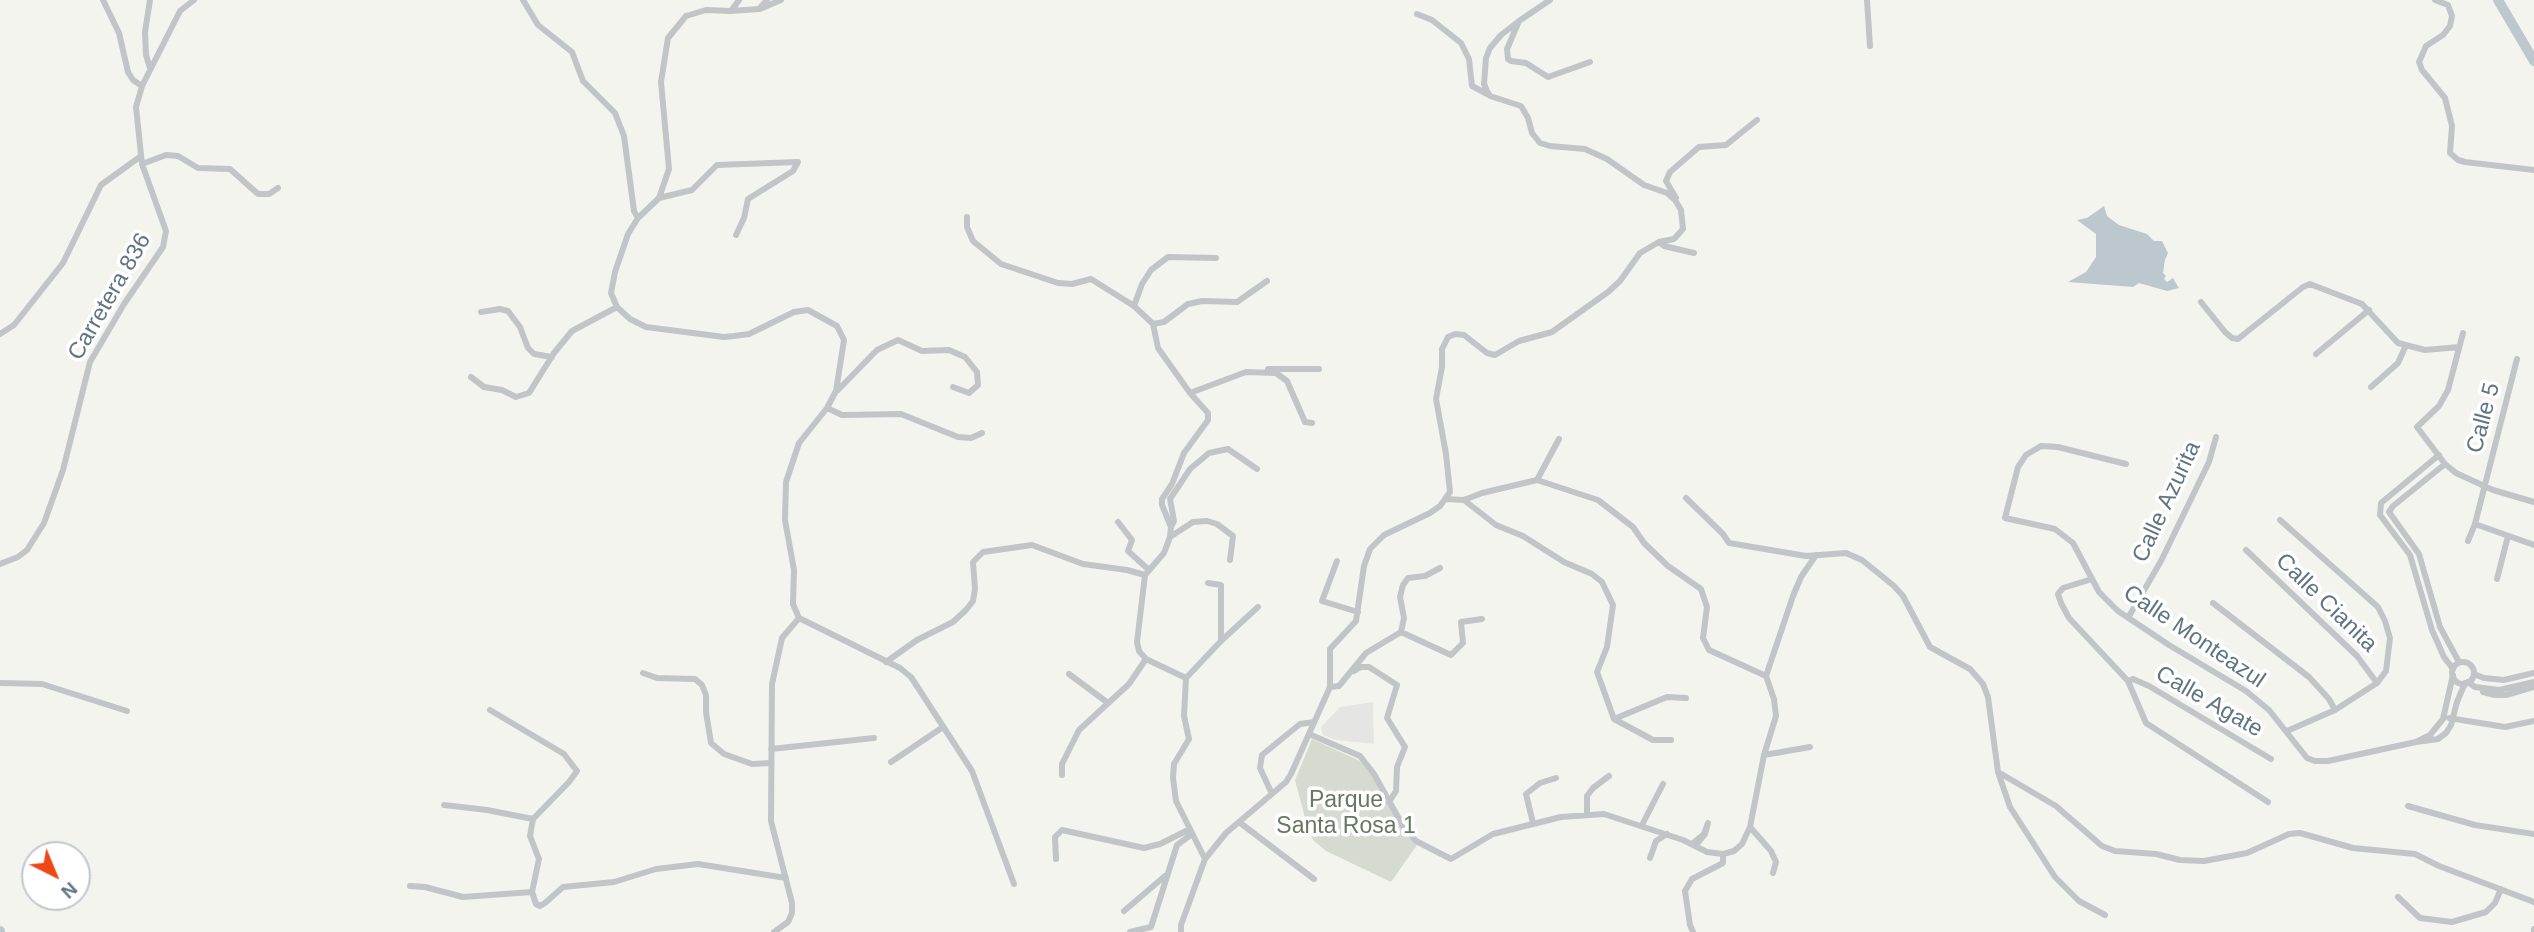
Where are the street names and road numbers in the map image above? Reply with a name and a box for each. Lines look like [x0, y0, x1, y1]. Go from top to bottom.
street label: Carretera 836 [63, 229, 157, 365]
street label: Calle 5 [2461, 380, 2507, 456]
street label: Calle Azurita [2127, 437, 2207, 567]
street label: Calle Cianita [2270, 548, 2382, 658]
street label: Calle Monteazul [2118, 579, 2270, 695]
street label: Calle Agate [2151, 660, 2267, 744]

